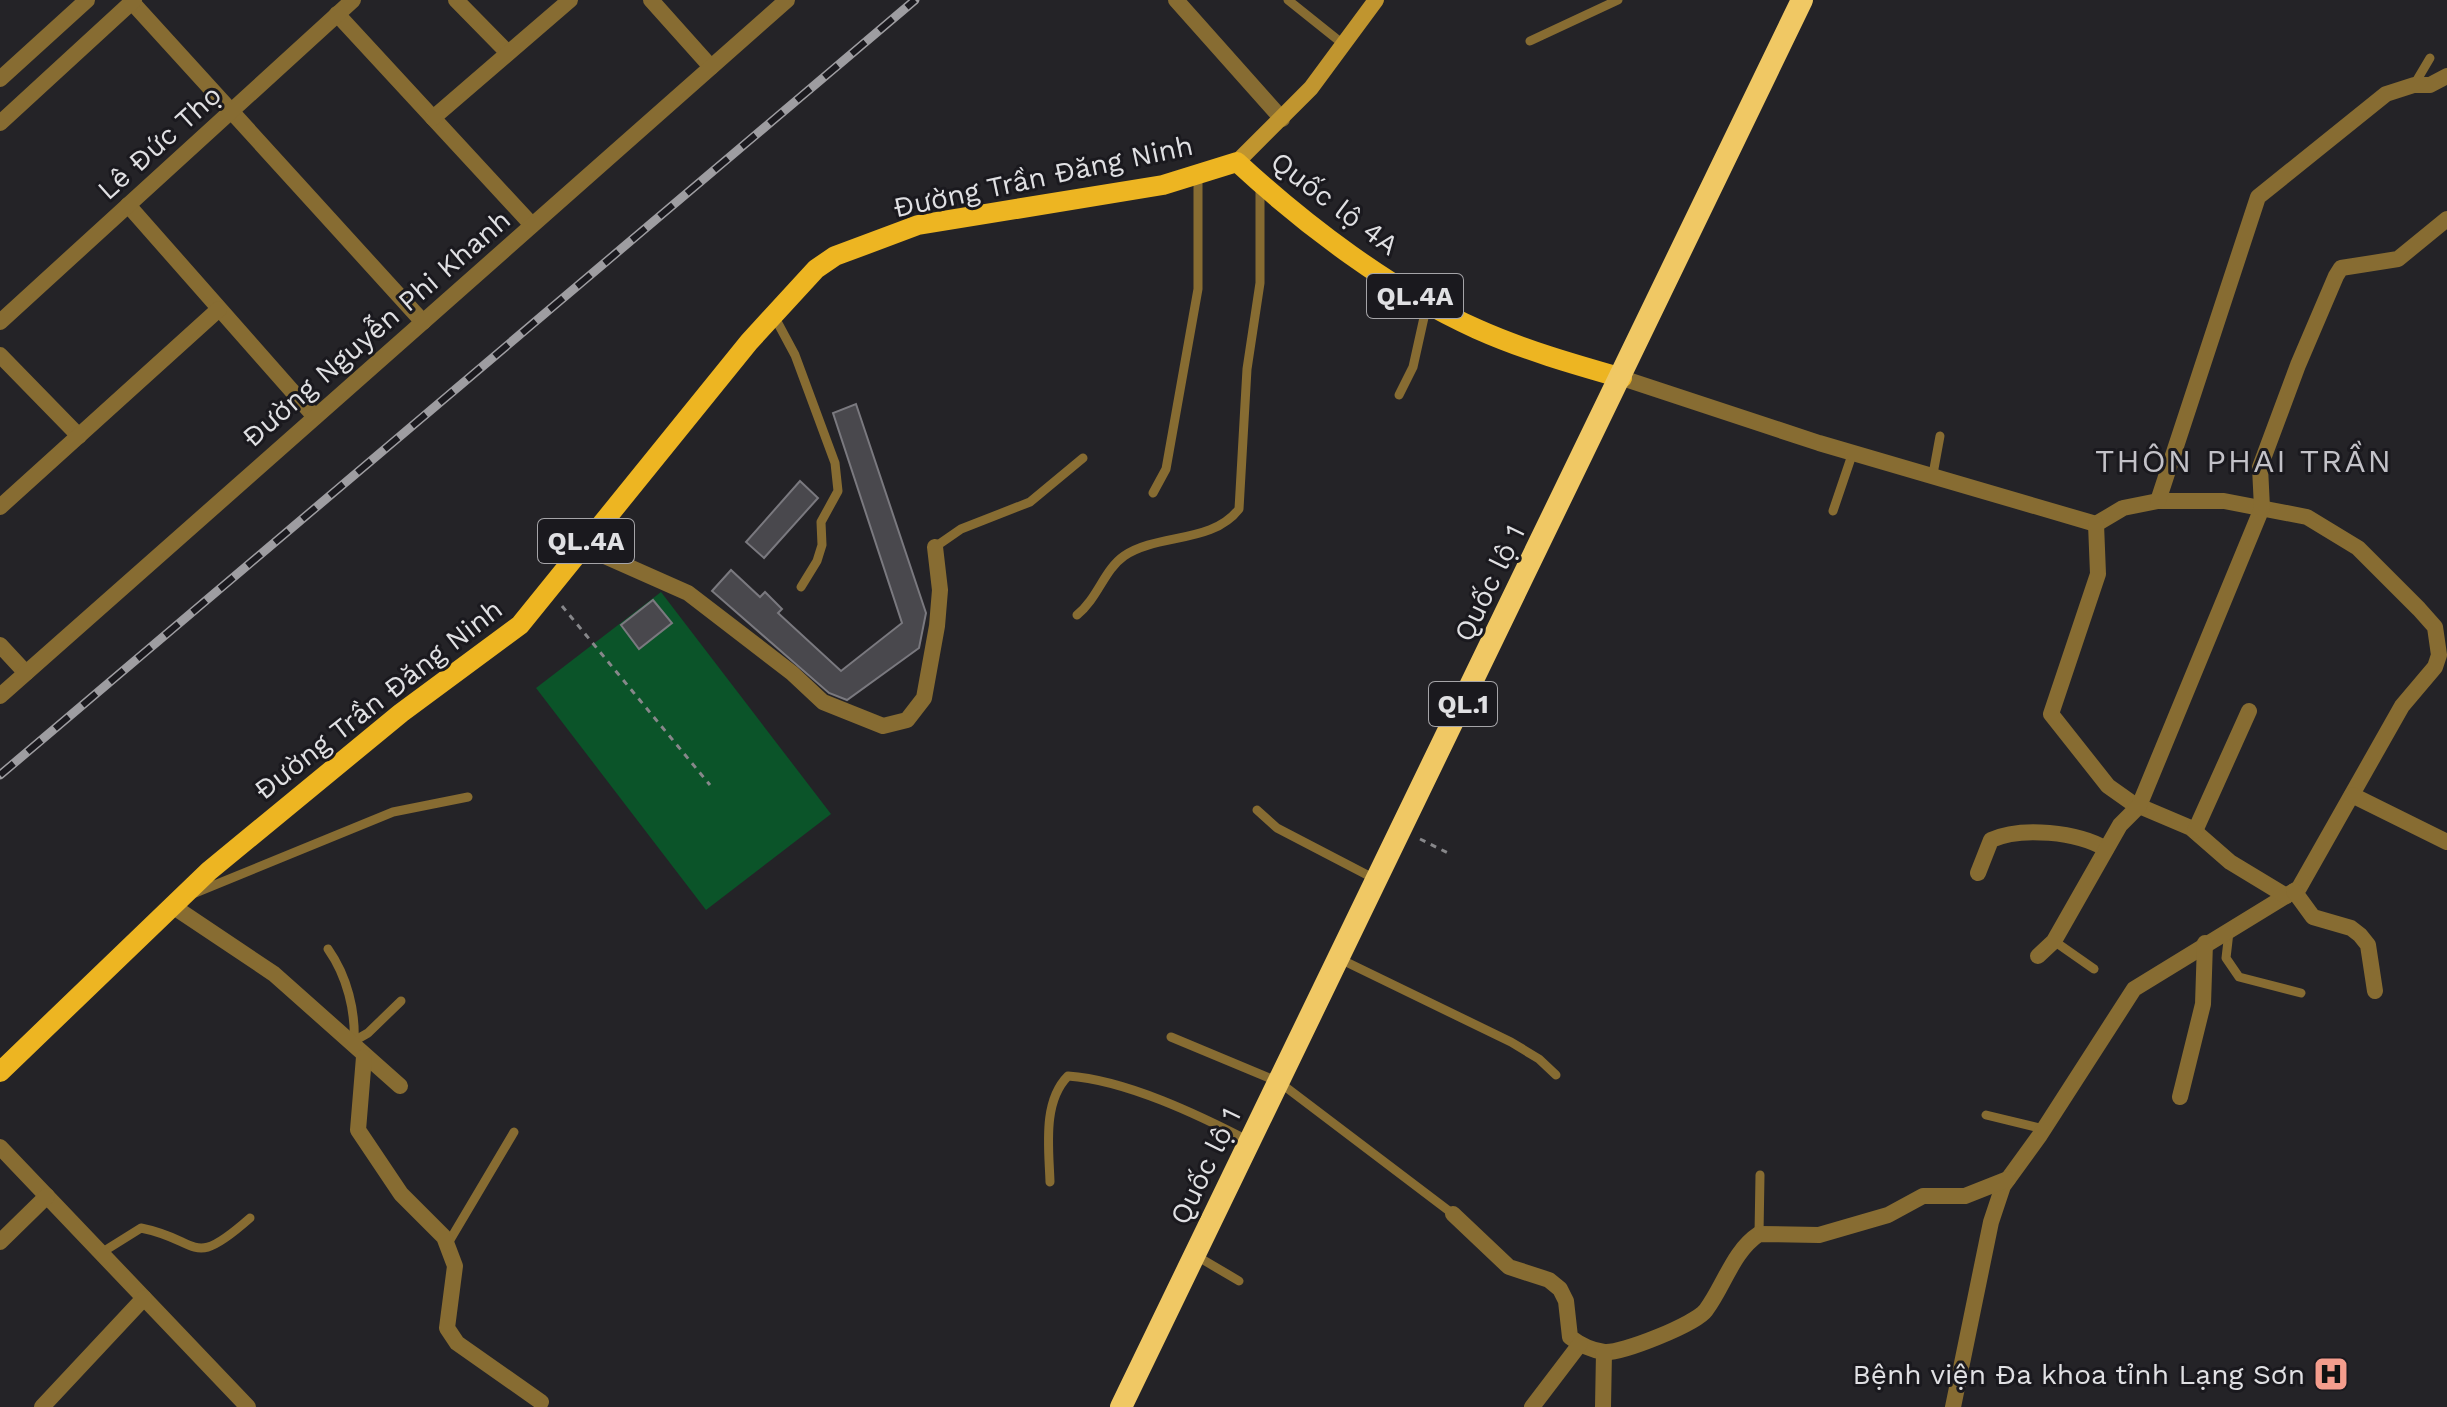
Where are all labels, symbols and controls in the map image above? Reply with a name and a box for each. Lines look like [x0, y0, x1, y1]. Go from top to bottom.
street label: Lê Đức Thọ [91, 78, 228, 206]
street label: Đường Trần Đăng Ninh [890, 129, 1196, 224]
street label: Quốc lộ 4A [1265, 145, 1405, 262]
street label: Đường Nguyễn Phi Khanh [236, 203, 517, 454]
road number: QL.4A [1367, 274, 1463, 318]
district label: THÔN PHAI TRẦN [2095, 440, 2393, 480]
road number: QL.4A [538, 519, 634, 563]
street label: Quốc lộ 1 [1447, 520, 1532, 647]
street label: Đường Trần Đăng Ninh [248, 592, 509, 806]
road number: QL.1 [1429, 682, 1497, 726]
street label: Quốc lộ 1 [1163, 1103, 1248, 1230]
hospital icon: Bệnh viện Đa khoa tỉnh Lạng Sơn [2312, 1355, 2350, 1393]
place label: Bệnh viện Đa khoa tỉnh Lạng Sơn [1853, 1358, 2305, 1391]

